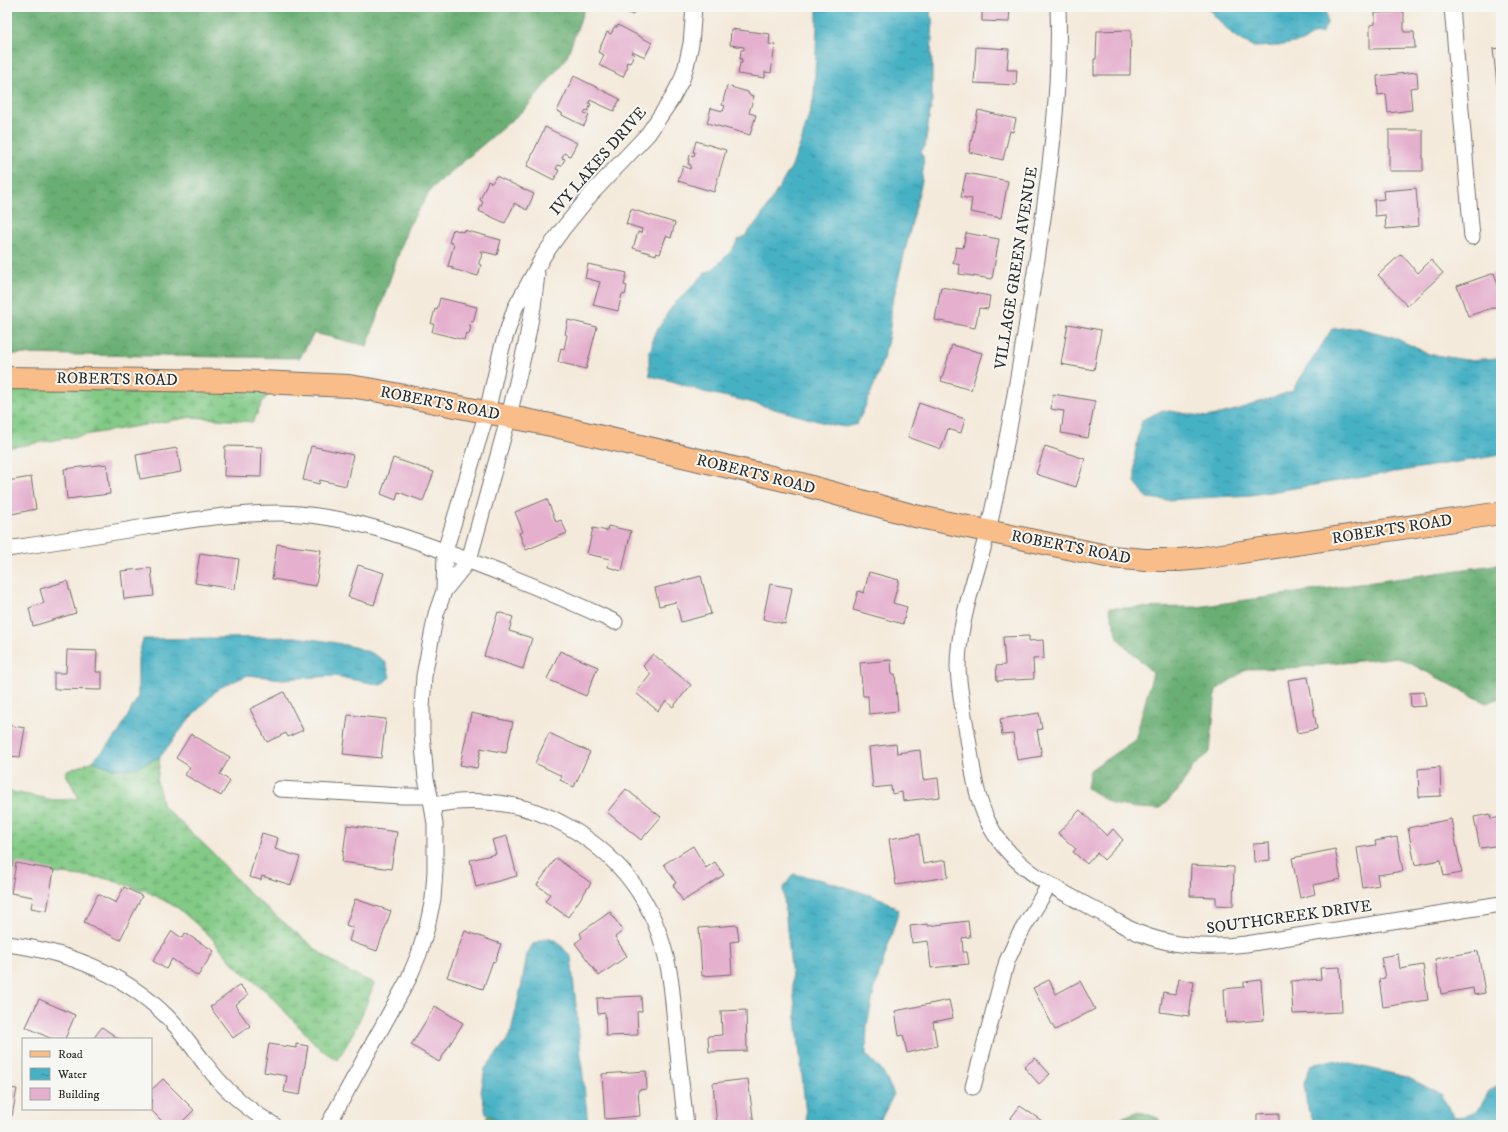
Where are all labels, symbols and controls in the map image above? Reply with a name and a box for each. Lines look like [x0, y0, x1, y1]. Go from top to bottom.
street label: IVY LAKES DRIVE [545, 103, 651, 219]
street label: VILLAGE GREEN AVENUE [990, 165, 1042, 372]
street label: ROBERTS ROAD [56, 368, 178, 390]
street label: ROBERTS ROAD [378, 382, 502, 424]
street label: ROBERTS ROAD [695, 450, 817, 498]
street label: ROBERTS ROAD [1330, 510, 1454, 548]
street label: ROBERTS ROAD [1009, 526, 1133, 568]
street label: SOUTHCREEK DRIVE [1205, 896, 1373, 938]
legend [22, 1038, 152, 1110]
text: Road [58, 1047, 83, 1062]
text: Water [57, 1067, 87, 1082]
text: Building [58, 1087, 99, 1102]

